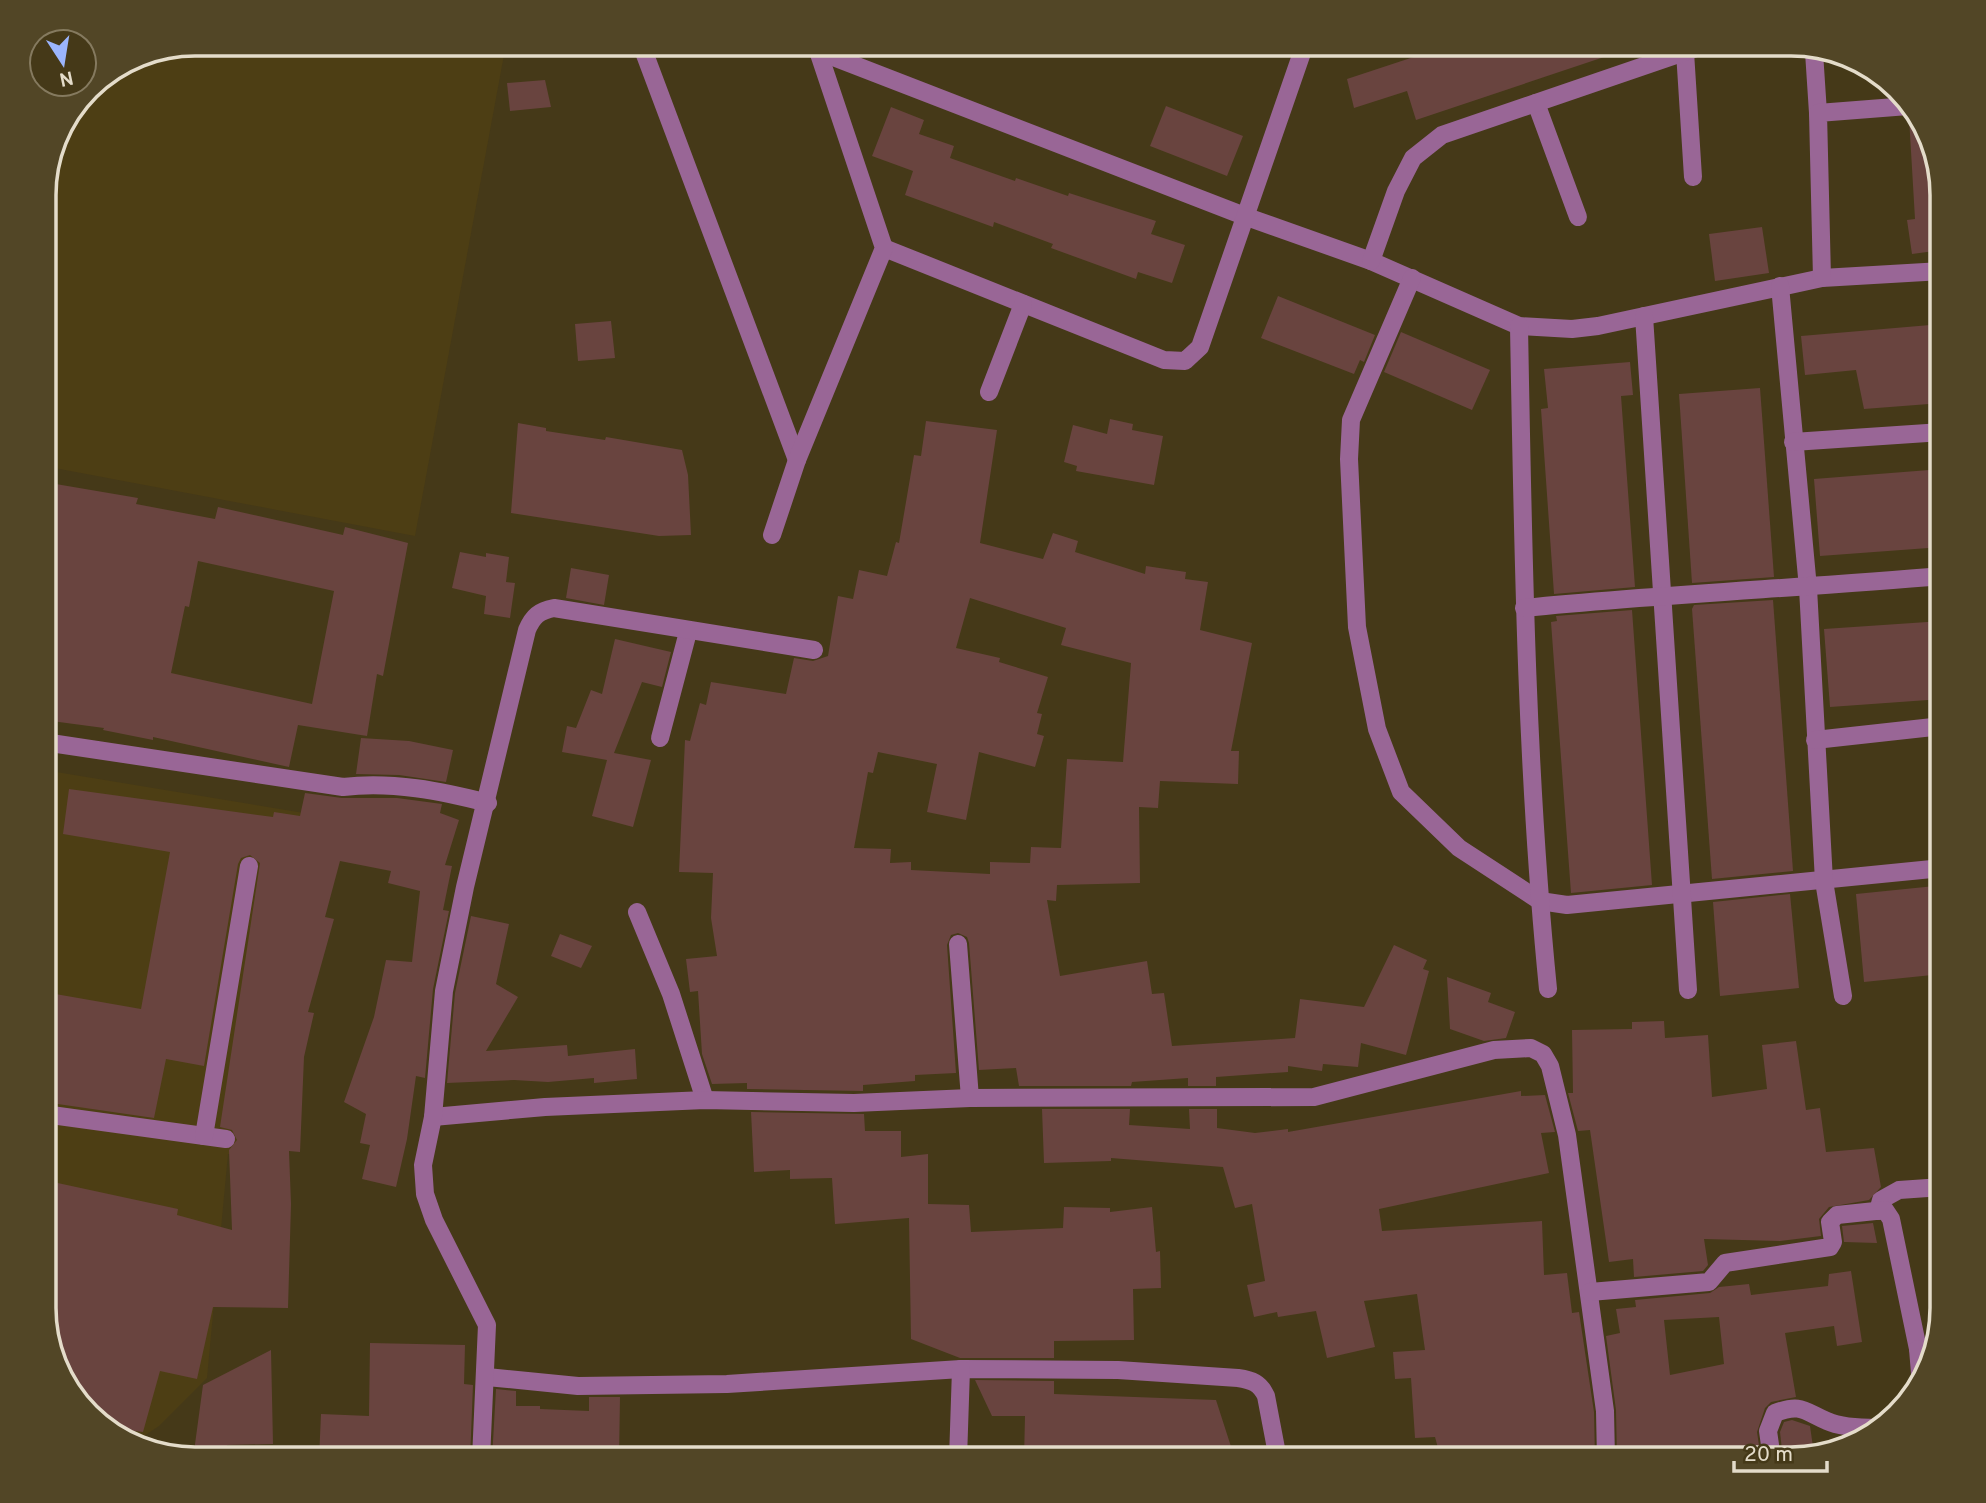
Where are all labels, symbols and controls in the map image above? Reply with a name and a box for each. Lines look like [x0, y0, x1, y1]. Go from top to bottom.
north arrow [28, 28, 98, 98]
text: N [57, 65, 75, 91]
scale bar [1734, 1430, 1827, 1474]
text: 20 m [1744, 1442, 1793, 1469]

